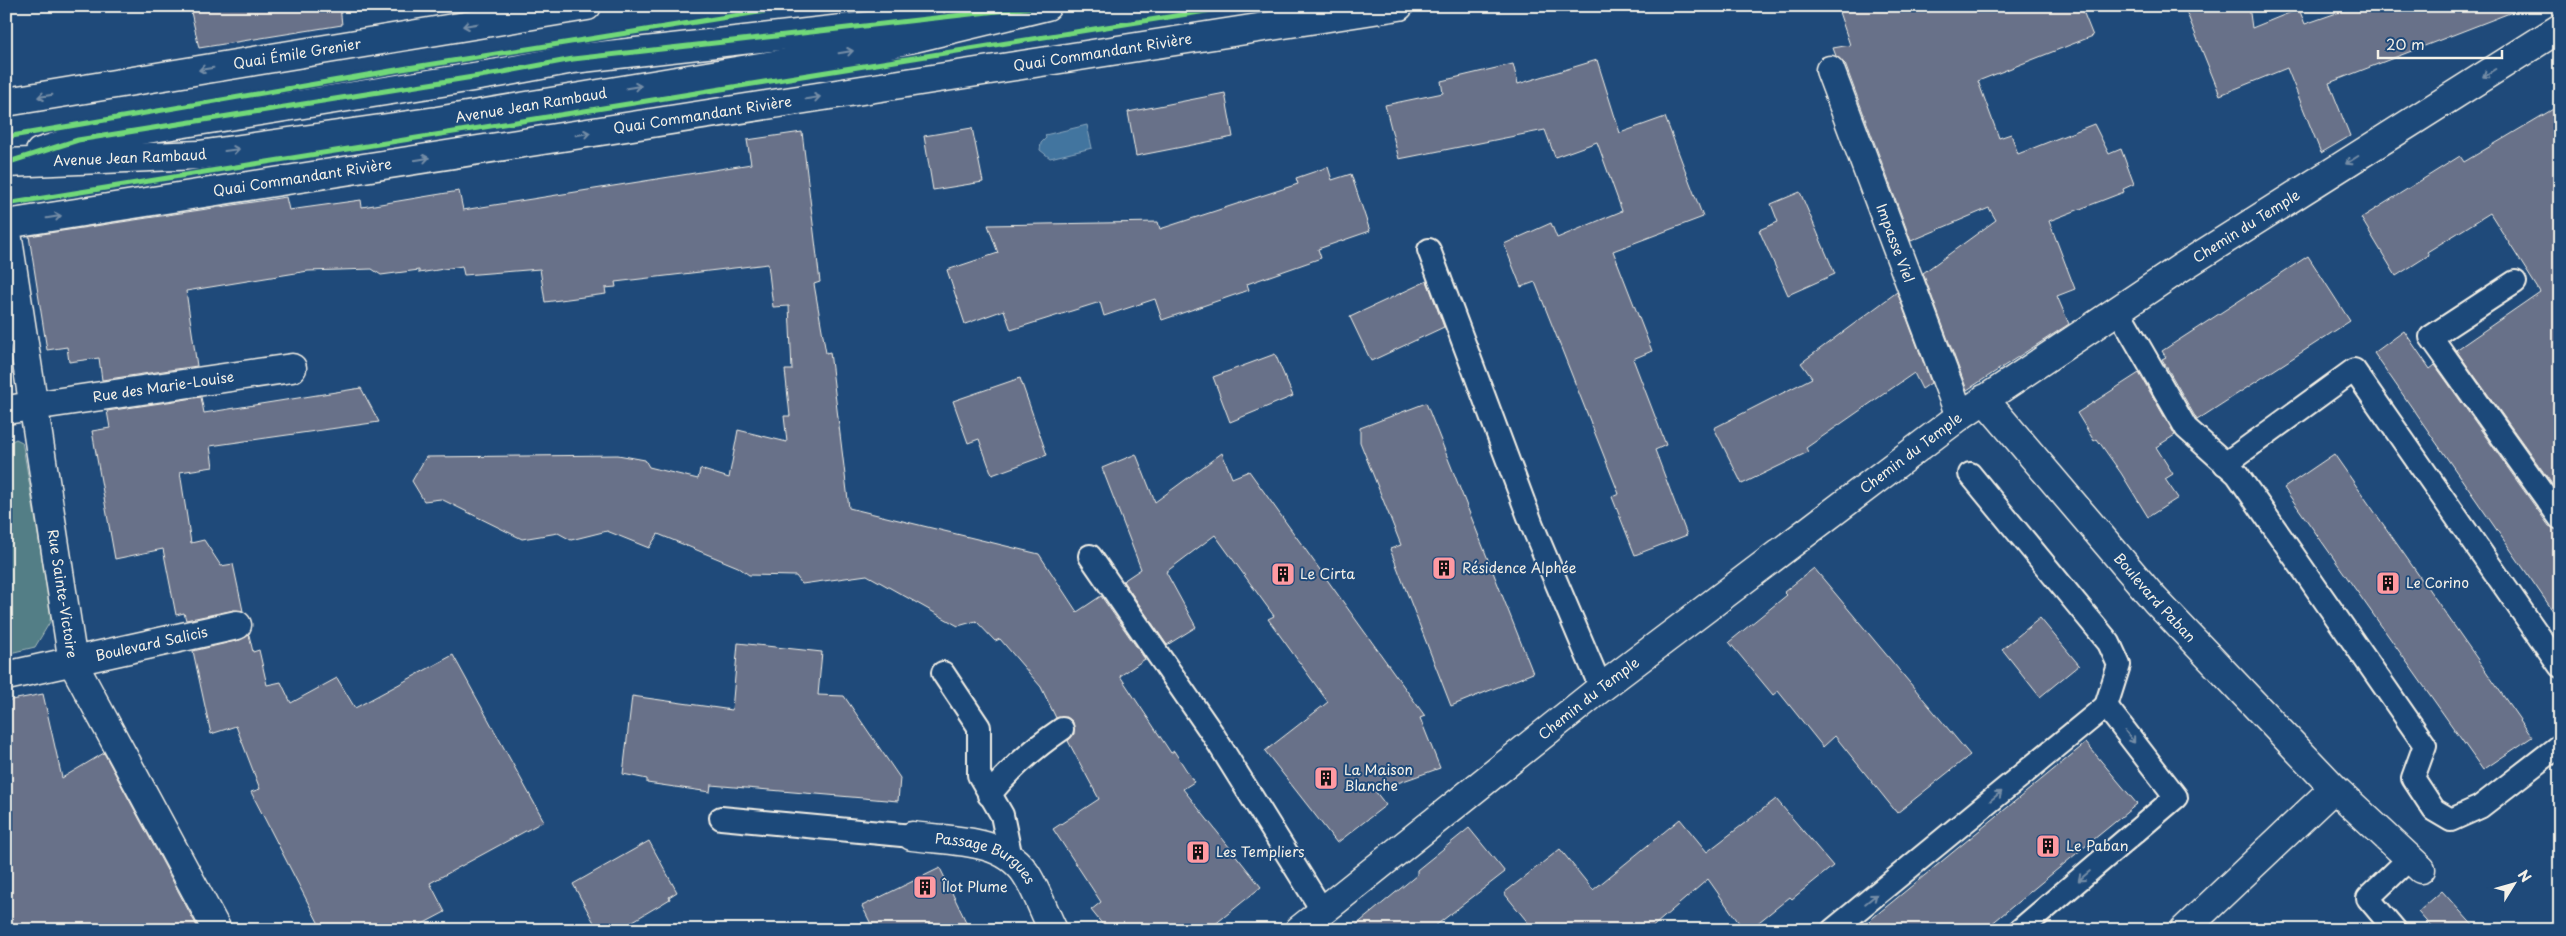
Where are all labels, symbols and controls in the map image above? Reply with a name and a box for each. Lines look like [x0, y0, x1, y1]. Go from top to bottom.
one-way arrow [462, 21, 478, 31]
street label: Quai Commandant Rivière [1012, 28, 1194, 76]
scale bar [2378, 28, 2502, 60]
street label: Quai Émile Grenier [232, 32, 363, 74]
text: 20 m [2386, 32, 2425, 55]
one-way arrow [838, 47, 854, 57]
one-way arrow [198, 65, 214, 75]
one-way arrow [2482, 68, 2496, 78]
one-way arrow [626, 81, 642, 91]
street label: Avenue Jean Rambaud [454, 82, 609, 128]
street label: Quai Commandant Rivière [612, 90, 794, 139]
one-way arrow [38, 91, 54, 101]
one-way arrow [804, 93, 820, 103]
one-way arrow [575, 129, 591, 139]
street label: Avenue Jean Rambaud [53, 143, 208, 171]
one-way arrow [223, 145, 239, 155]
street label: Quai Commandant Rivière [212, 153, 393, 201]
one-way arrow [414, 154, 430, 164]
one-way arrow [2345, 155, 2359, 165]
street label: Chemin du Temple [2188, 184, 2304, 268]
street label: Impasse Viel [1871, 201, 1920, 285]
one-way arrow [46, 211, 62, 221]
street label: Rue des Marie-Louise [91, 366, 235, 407]
street label: Chemin du Temple [1855, 407, 1966, 498]
street label: Rue Sainte-Victoire [43, 528, 83, 660]
street label: Boulevard Paban [2109, 548, 2201, 647]
building icon: Résidence Alphée [1431, 555, 1457, 581]
place label: Résidence Alphée [1462, 557, 1577, 578]
building icon: Le Cirta [1270, 561, 1296, 587]
place label: Le Cirta [1300, 563, 1355, 584]
building icon: Le Corino [2375, 570, 2401, 596]
place label: Le Corino [2406, 572, 2469, 593]
street label: Boulevard Salicis [93, 621, 210, 666]
street label: Chemin du Temple [1533, 652, 1644, 744]
one-way arrow [2124, 730, 2135, 743]
place label: La Maison Blanche [1344, 759, 1413, 796]
building icon: La Maison Blanche [1313, 765, 1339, 791]
one-way arrow [1990, 790, 2003, 801]
street label: Passage Burgues [934, 827, 1041, 888]
building icon: Le Paban [2035, 833, 2061, 859]
place label: Le Paban [2066, 835, 2128, 856]
building icon: Les Templiers [1185, 839, 1211, 865]
place label: Les Templiers [1216, 841, 1305, 862]
north arrow [2488, 858, 2538, 908]
text: N [2513, 865, 2537, 887]
one-way arrow [2078, 870, 2091, 881]
building icon: Îlot Plume [912, 874, 938, 900]
place label: Îlot Plume [942, 876, 1008, 897]
one-way arrow [1864, 893, 1877, 904]

